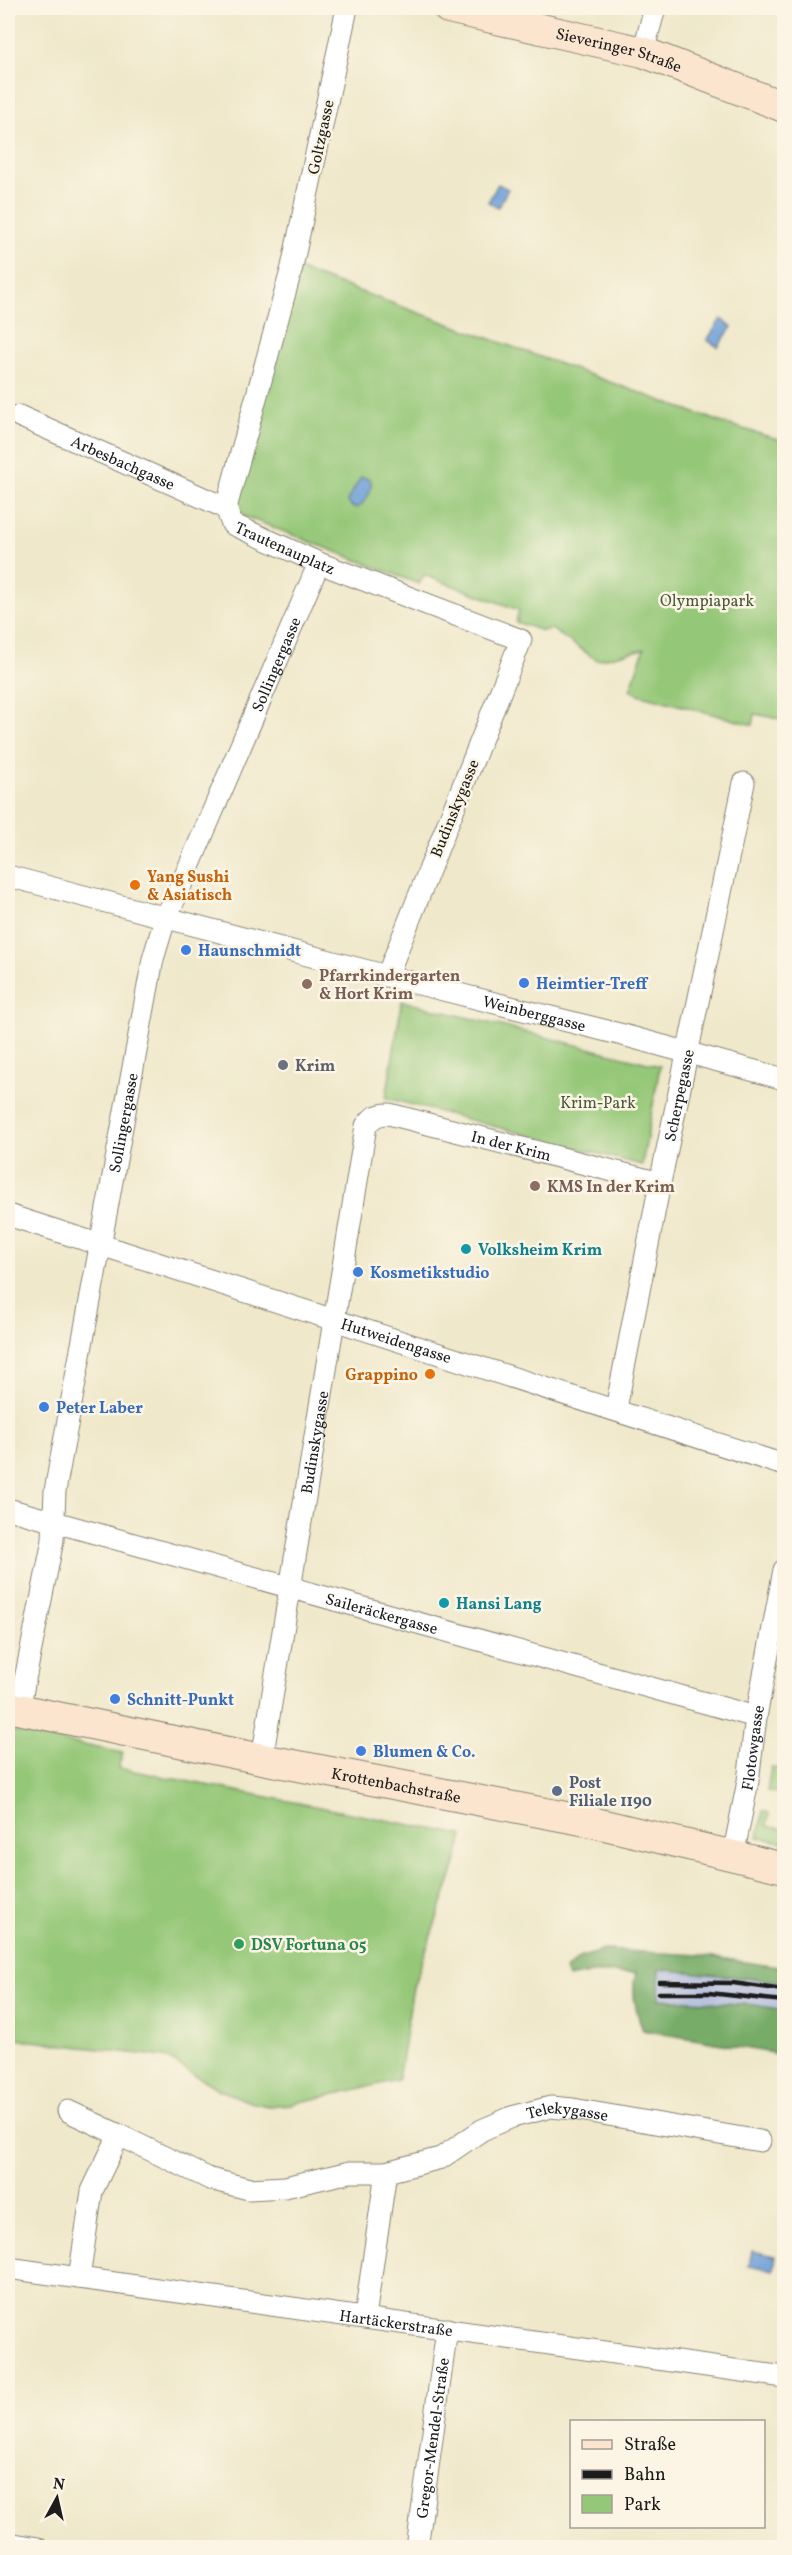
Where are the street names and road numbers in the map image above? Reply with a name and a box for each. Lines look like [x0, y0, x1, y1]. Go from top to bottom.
street label: Sieveringer Straße [553, 24, 685, 79]
street label: Goltzgasse [303, 98, 341, 177]
street label: Arbesbachgasse [67, 431, 178, 497]
street label: Trautenauplatz [231, 518, 338, 581]
street label: Sollingergasse [247, 614, 308, 716]
street label: Budinskygasse [426, 756, 486, 861]
street label: Weinberggasse [480, 991, 588, 1038]
street label: Scherpegasse [660, 1047, 701, 1144]
street label: Sollingergasse [105, 1071, 145, 1175]
street label: In der Krim [469, 1126, 553, 1168]
street label: Hutweidengasse [338, 1314, 454, 1370]
street label: Budinskygasse [297, 1389, 335, 1496]
street label: Saileräckergasse [323, 1589, 440, 1641]
street label: Flotowgasse [737, 1704, 771, 1793]
street label: Krottenbachstraße [329, 1763, 463, 1810]
street label: Telekygasse [524, 2098, 610, 2128]
street label: Hartäckerstraße [338, 2306, 454, 2343]
street label: Gregor-Mendel-Straße [412, 2357, 456, 2520]

